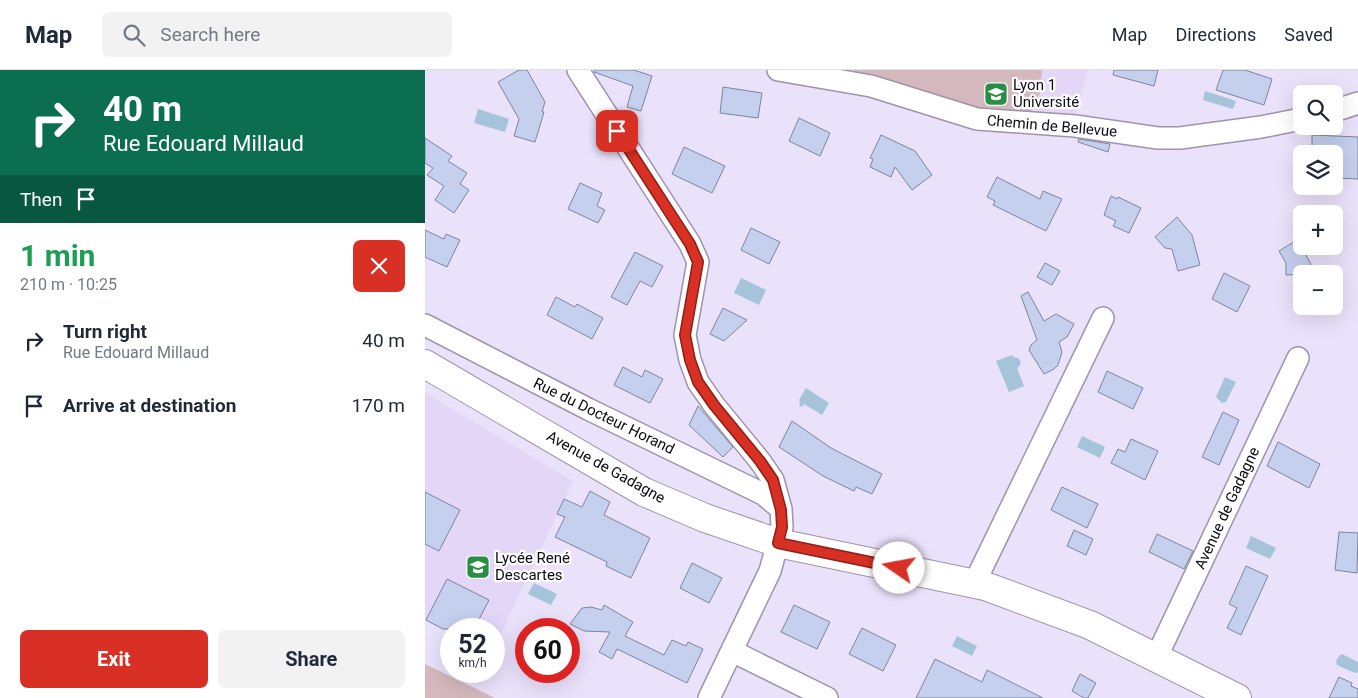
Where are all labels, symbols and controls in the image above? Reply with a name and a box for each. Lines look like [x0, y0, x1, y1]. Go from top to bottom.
search box [102, 12, 452, 57]
text: Map [25, 21, 72, 49]
icon: search [120, 21, 148, 49]
text: Search here [160, 23, 260, 46]
text: Map [1112, 24, 1147, 45]
text: Directions [1175, 24, 1256, 45]
text: Saved [1284, 24, 1333, 45]
place label: Lyon 1 Université [1013, 76, 1079, 111]
school or university icon: Lyon 1 Université [983, 81, 1009, 107]
map controls [1293, 85, 1343, 315]
button: search [1293, 85, 1343, 135]
text: 40 m [103, 89, 182, 130]
icon: right [20, 90, 85, 155]
pin [596, 110, 638, 152]
street label: Chemin de Bellevue [986, 111, 1118, 141]
icon: arrive [603, 117, 631, 145]
text: Rue Edouard Millaud [103, 131, 304, 156]
button: layers [1293, 145, 1343, 195]
icon: arrive [72, 185, 100, 213]
text: Then [20, 188, 62, 211]
button: + [1293, 205, 1343, 255]
text: 1 min [20, 238, 95, 273]
button: close [353, 240, 405, 292]
button: − [1293, 265, 1343, 315]
text: 210 m · 10:25 [20, 275, 117, 294]
text: Turn right [63, 320, 147, 343]
icon: right [20, 327, 48, 355]
text: 40 m [362, 329, 405, 352]
text: Rue Edouard Millaud [63, 343, 209, 362]
street label: Rue du Docteur Horand [530, 374, 678, 458]
icon: arrive [20, 392, 48, 420]
text: Arrive at destination [63, 394, 236, 417]
text: 170 m [352, 394, 405, 417]
street label: Avenue de Gadagne [544, 427, 668, 507]
street label: Avenue de Gadagne [1191, 444, 1263, 572]
position arrow [872, 541, 924, 593]
place label: Lycée René Descartes [495, 549, 570, 584]
school or university icon: Lycée René Descartes [465, 554, 491, 580]
speed limit sign: 60 [515, 618, 580, 683]
button: Exit [20, 630, 208, 688]
button: Share [218, 630, 405, 688]
text: 52 [458, 630, 487, 659]
text: km/h [458, 656, 487, 670]

